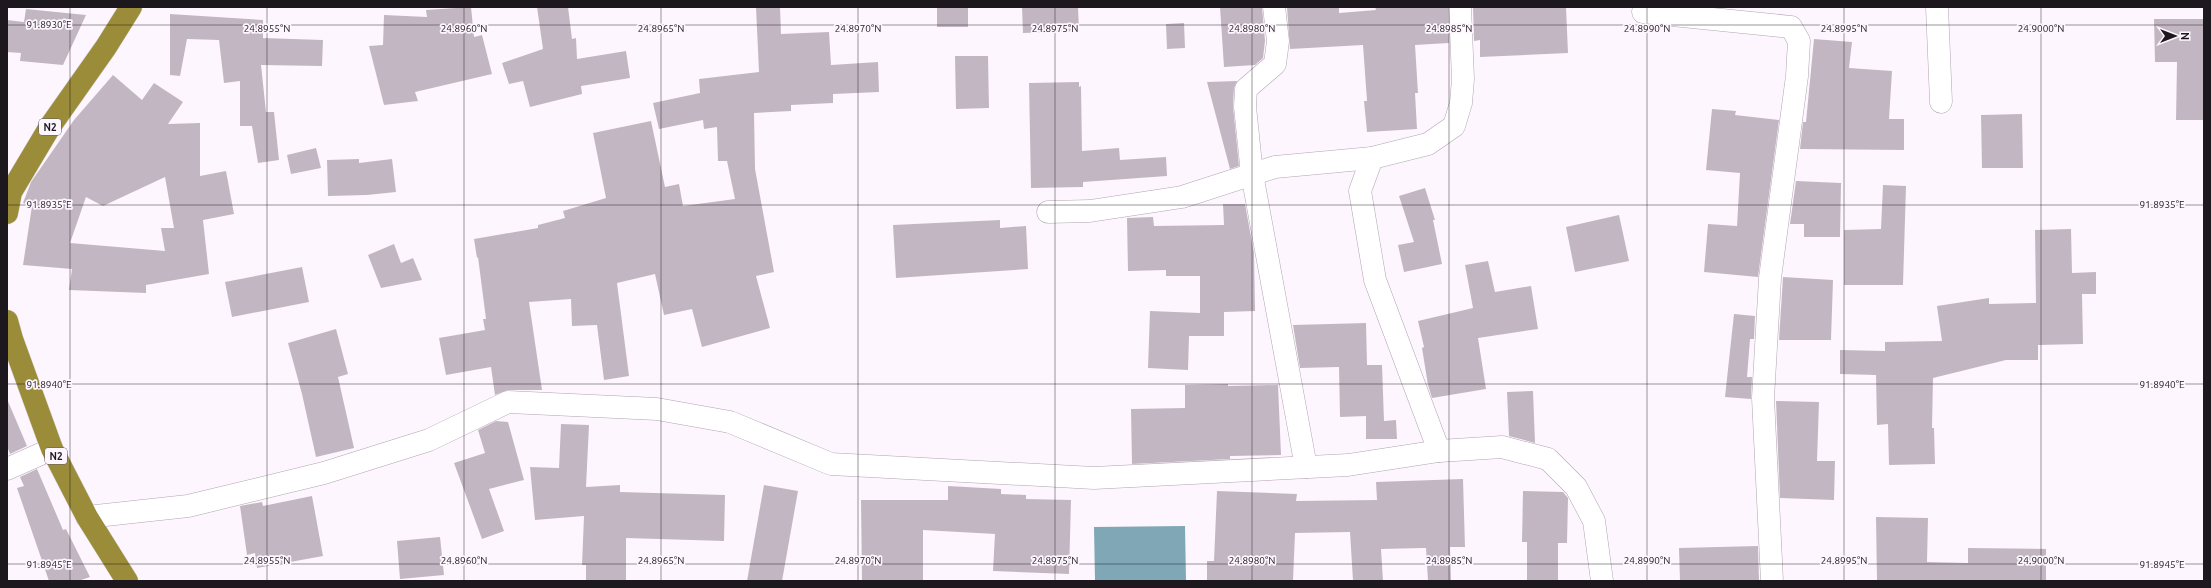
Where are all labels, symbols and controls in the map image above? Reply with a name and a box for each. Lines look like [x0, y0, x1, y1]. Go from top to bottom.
north arrow [2155, 16, 2195, 56]
text: 91.8930°E [26, 19, 72, 30]
text: 24.8955°N [244, 23, 290, 34]
text: 24.8960°N [441, 23, 487, 34]
text: 24.8965°N [638, 23, 684, 34]
text: 24.8970°N [835, 23, 881, 34]
text: 24.8975°N [1032, 23, 1078, 34]
text: 24.8980°N [1229, 23, 1275, 34]
text: 24.8985°N [1426, 23, 1472, 34]
text: 24.8990°N [1624, 23, 1670, 34]
text: 24.8995°N [1821, 23, 1867, 34]
text: 24.9000°N [2018, 23, 2064, 34]
text: N [2179, 32, 2191, 40]
road number: N2 [39, 119, 61, 135]
text: 91.8935°E [26, 199, 72, 210]
text: 91.8935°E [2139, 199, 2185, 210]
text: 91.8940°E [26, 379, 72, 390]
text: 91.8940°E [2139, 379, 2185, 390]
road number: N2 [45, 448, 67, 464]
text: 24.8955°N [244, 555, 290, 566]
text: 24.8960°N [441, 555, 487, 566]
text: 24.8965°N [638, 555, 684, 566]
text: 24.8970°N [835, 555, 881, 566]
text: 24.8975°N [1032, 555, 1078, 566]
text: 24.8980°N [1229, 555, 1275, 566]
text: 24.8985°N [1426, 555, 1472, 566]
text: 24.8990°N [1624, 555, 1670, 566]
text: 24.8995°N [1821, 555, 1867, 566]
text: 24.9000°N [2018, 555, 2064, 566]
text: 91.8945°E [26, 559, 72, 570]
text: 91.8945°E [2139, 559, 2185, 570]

